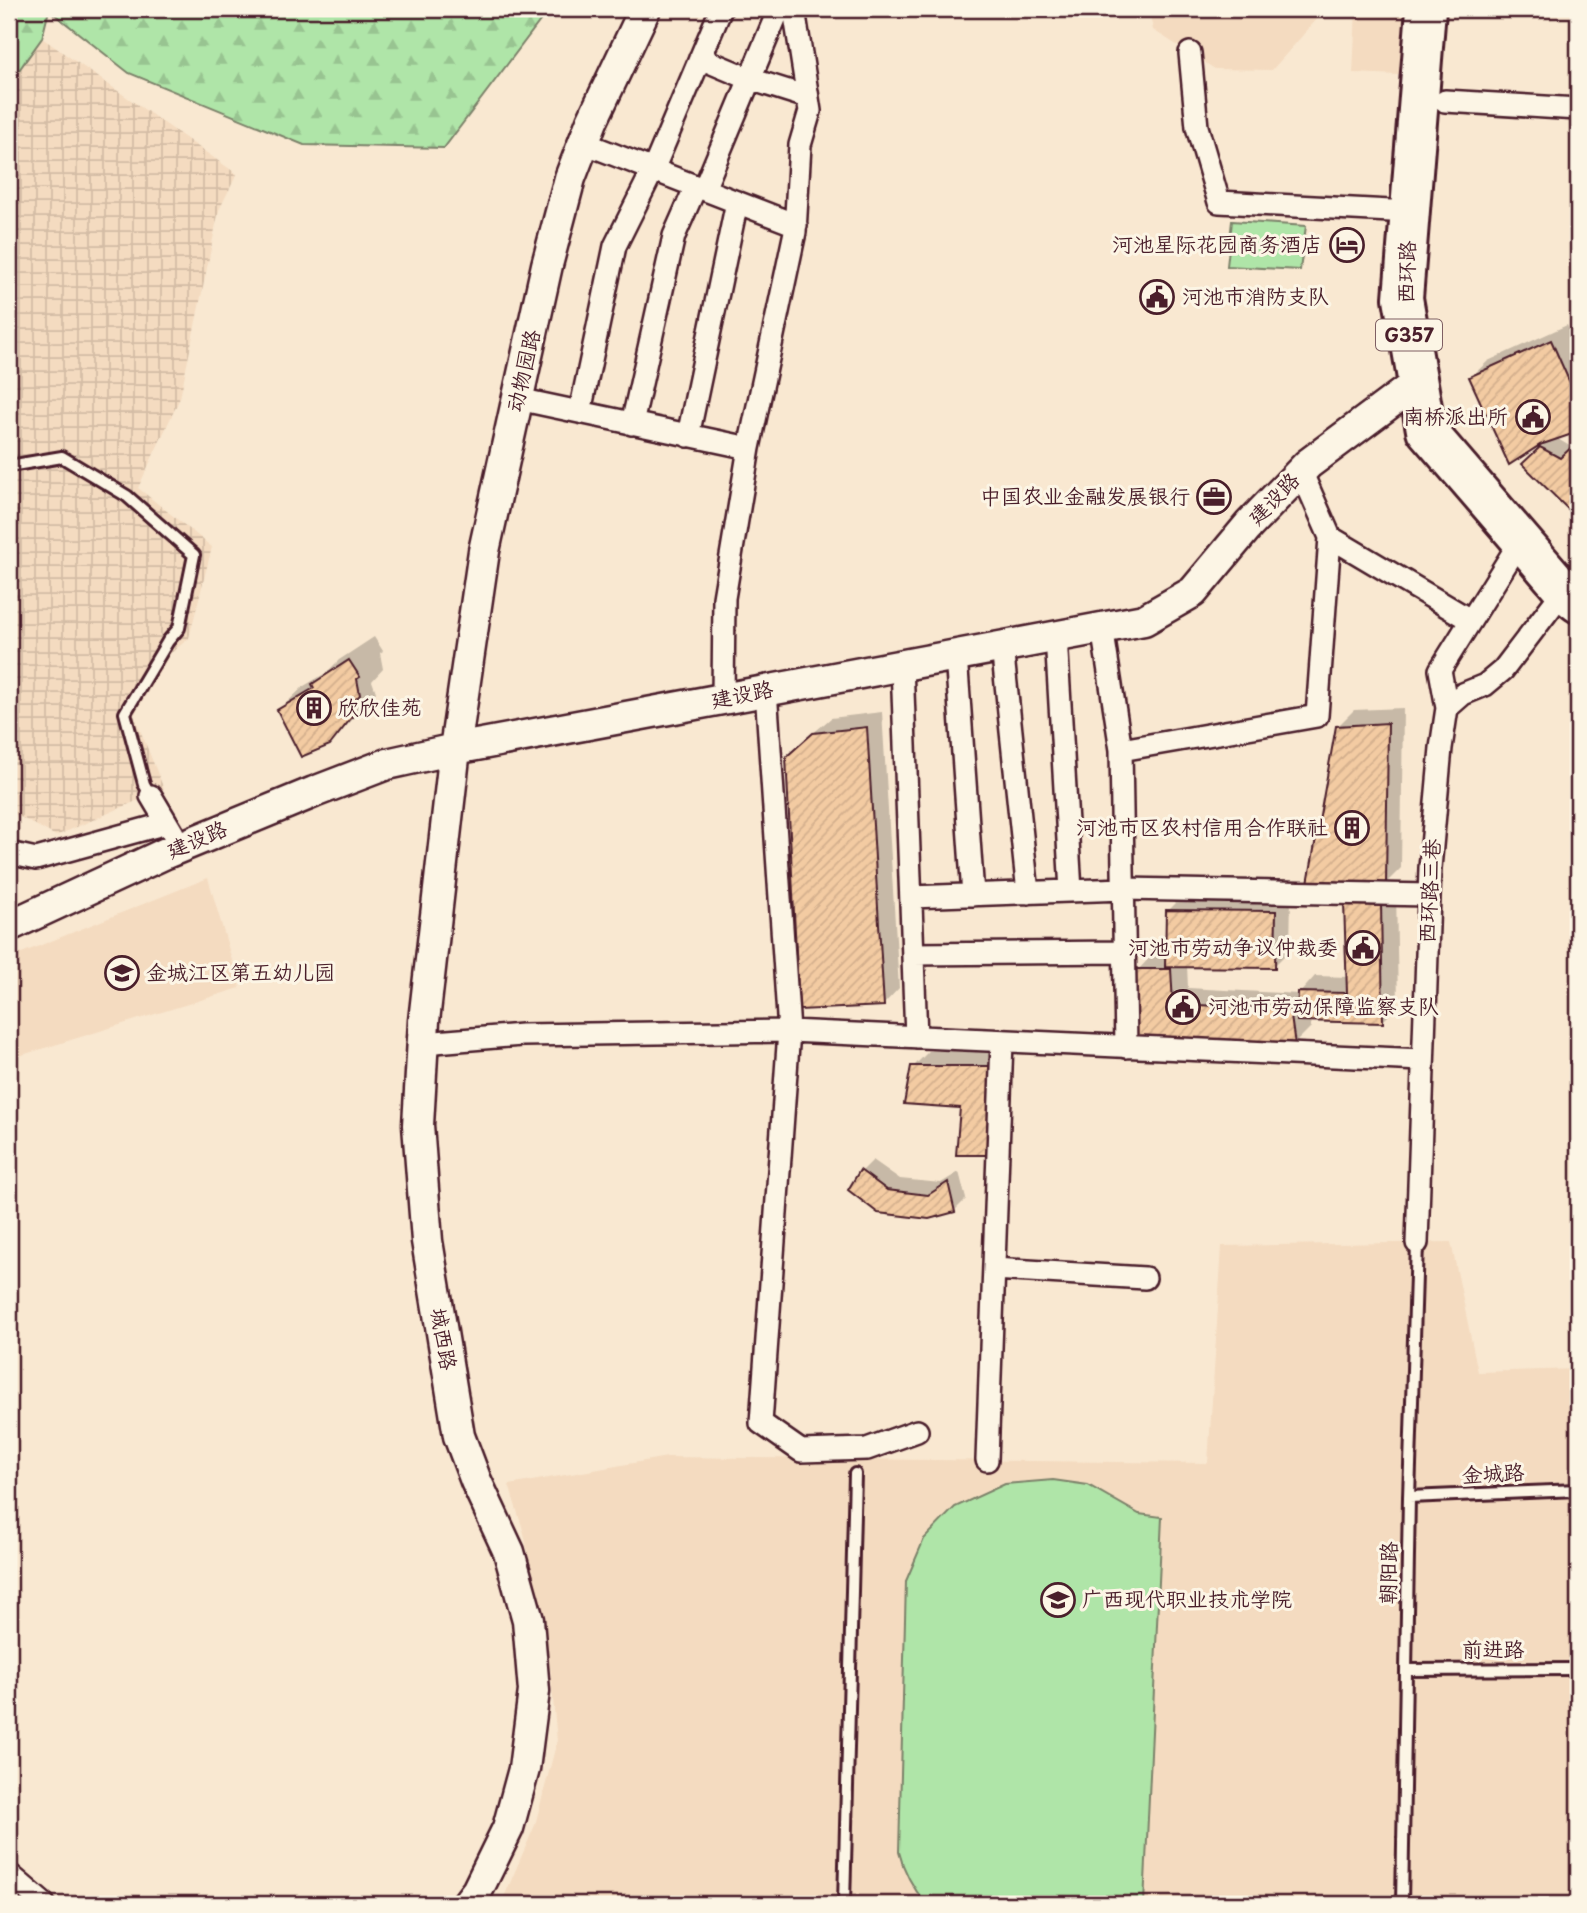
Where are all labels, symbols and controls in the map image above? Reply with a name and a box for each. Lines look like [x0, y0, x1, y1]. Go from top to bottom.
hotel icon: 河池星际花园商务酒店 [1328, 226, 1366, 264]
place label: 河池星际花园商务酒店 [1112, 227, 1322, 259]
street label: 西环路 [1388, 240, 1422, 304]
public building icon: 河池市消防支队 [1138, 278, 1176, 316]
place label: 河池市消防支队 [1182, 279, 1329, 311]
road number: G357 [1376, 320, 1442, 350]
street label: 动物园路 [497, 326, 547, 415]
public building icon: 南桥派出所 [1514, 398, 1552, 436]
place label: 南桥派出所 [1403, 399, 1508, 431]
street label: 建设路 [1239, 464, 1306, 531]
office icon: 中国农业金融发展银行 [1195, 478, 1233, 516]
place label: 中国农业金融发展银行 [980, 479, 1190, 511]
street label: 建设路 [708, 671, 776, 715]
building icon: 欣欣佳苑 [295, 689, 333, 727]
place label: 欣欣佳苑 [338, 690, 422, 722]
building icon: 河池市区农村信用合作联社 [1333, 809, 1371, 847]
place label: 河池市区农村信用合作联社 [1076, 810, 1328, 842]
street label: 建设路 [161, 811, 231, 865]
street label: 西环路三巷 [1409, 838, 1447, 944]
public building icon: 河池市劳动争议仲裁委 [1344, 929, 1382, 967]
place label: 河池市劳动争议仲裁委 [1128, 930, 1338, 962]
school or university icon: 金城江区第五幼儿园 [103, 954, 141, 992]
place label: 金城江区第五幼儿园 [146, 955, 335, 987]
public building icon: 河池市劳动保障监察支队 [1164, 988, 1202, 1026]
place label: 河池市劳动保障监察支队 [1208, 989, 1439, 1021]
street label: 城西路 [424, 1305, 466, 1372]
street label: 金城路 [1461, 1454, 1525, 1490]
street label: 朝阳路 [1370, 1541, 1404, 1605]
school or university icon: 广西现代职业技术学院 [1039, 1581, 1077, 1619]
place label: 广西现代职业技术学院 [1082, 1582, 1292, 1614]
street label: 前进路 [1462, 1632, 1525, 1664]

